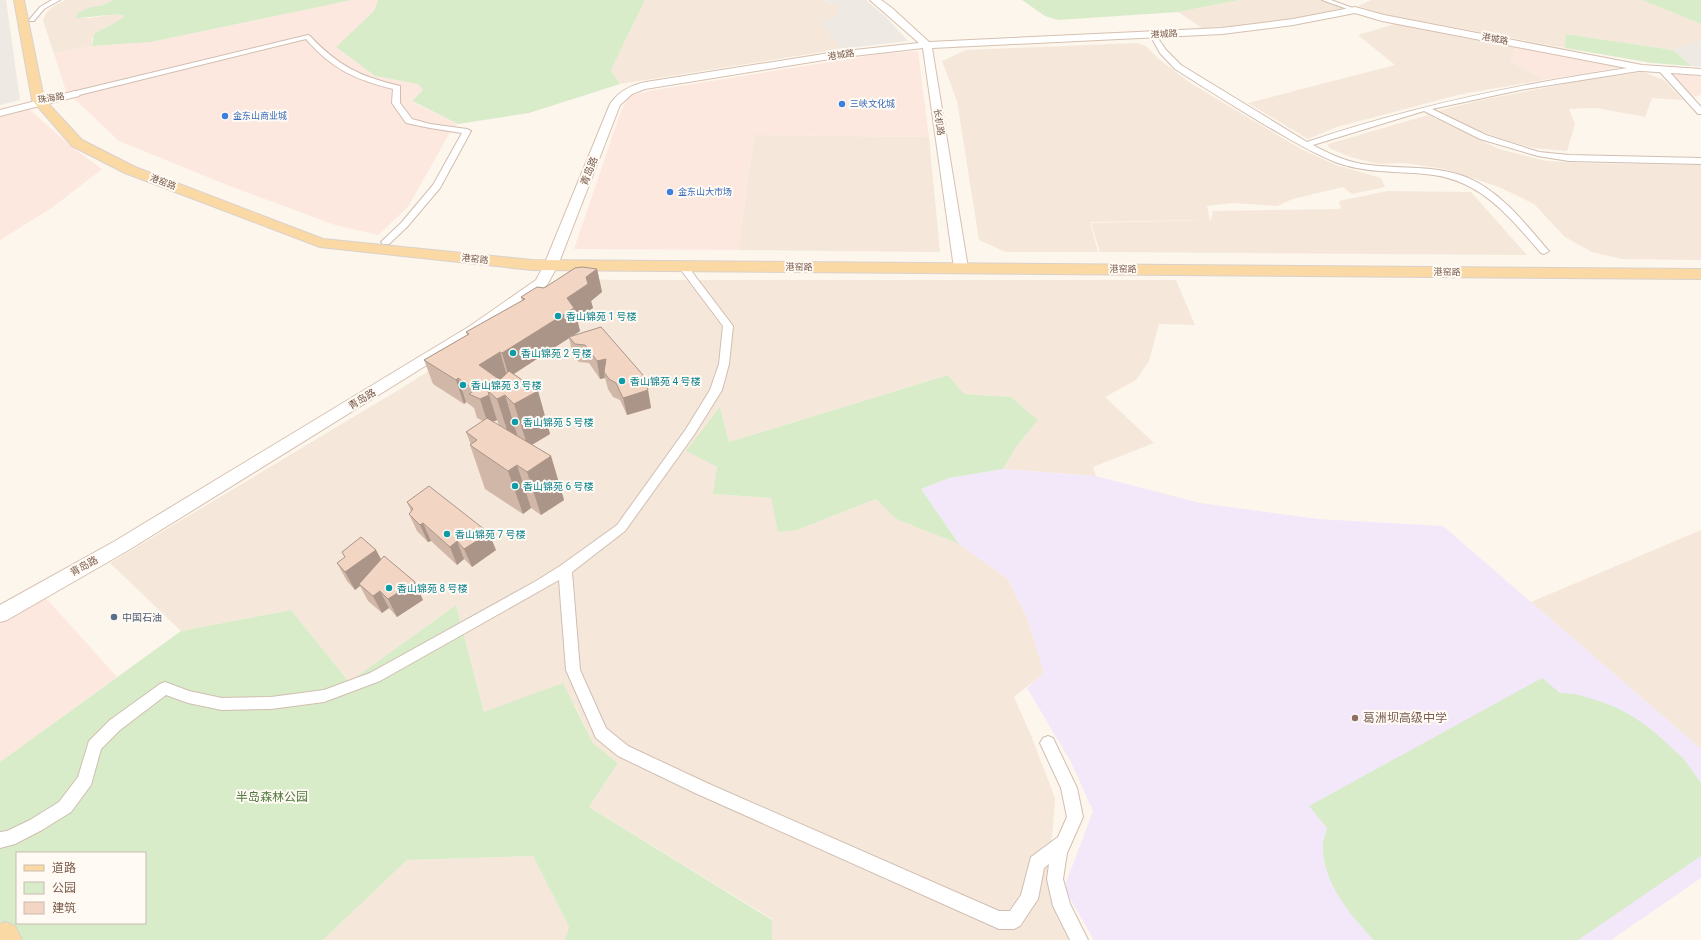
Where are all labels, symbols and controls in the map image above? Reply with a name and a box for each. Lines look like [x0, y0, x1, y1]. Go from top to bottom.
street label: 港城路 [1150, 28, 1178, 40]
street label: 港城路 [1481, 32, 1509, 46]
street label: 港城路 [827, 48, 855, 62]
street label: 珠海路 [37, 91, 65, 105]
place label: 三峡文化城 [850, 98, 895, 109]
marker: 三峡文化城 [837, 99, 847, 109]
street label: 长机路 [932, 108, 946, 136]
marker: 金东山商业城 [220, 111, 230, 121]
place label: 金东山商业城 [233, 111, 287, 121]
street label: 青岛路 [578, 155, 600, 187]
street label: 港窑路 [149, 172, 177, 192]
marker: 金东山大市场 [665, 187, 675, 197]
place label: 金东山大市场 [678, 187, 732, 197]
street label: 港窑路 [461, 253, 489, 265]
street label: 港窑路 [785, 262, 813, 272]
street label: 港窑路 [1109, 264, 1137, 274]
street label: 港窑路 [1433, 267, 1461, 277]
marker: 香山锦苑 1 号楼 [553, 311, 563, 321]
place label: 香山锦苑 1 号楼 [566, 311, 637, 322]
marker: 香山锦苑 2 号楼 [508, 348, 518, 358]
place label: 香山锦苑 2 号楼 [521, 348, 592, 359]
marker: 香山锦苑 4 号楼 [617, 376, 627, 386]
place label: 香山锦苑 4 号楼 [630, 376, 701, 387]
marker: 香山锦苑 3 号楼 [458, 380, 468, 390]
place label: 香山锦苑 3 号楼 [471, 380, 542, 391]
street label: 青岛路 [346, 387, 378, 411]
marker: 香山锦苑 5 号楼 [510, 417, 520, 427]
place label: 香山锦苑 5 号楼 [523, 417, 594, 428]
marker: 香山锦苑 6 号楼 [510, 481, 520, 491]
place label: 香山锦苑 6 号楼 [523, 481, 594, 492]
marker: 香山锦苑 7 号楼 [442, 529, 452, 539]
place label: 香山锦苑 7 号楼 [455, 529, 526, 540]
street label: 青岛路 [68, 554, 100, 578]
marker: 香山锦苑 8 号楼 [384, 583, 394, 593]
place label: 香山锦苑 8 号楼 [397, 583, 468, 594]
marker: 中国石油 [109, 612, 119, 622]
place label: 中国石油 [122, 612, 162, 623]
place label: 葛洲坝高级中学 [1363, 711, 1447, 725]
marker: 葛洲坝高级中学 [1350, 713, 1360, 723]
park label: 半岛森林公园 [236, 790, 308, 804]
legend [16, 852, 146, 924]
text: 道路 [52, 861, 76, 875]
text: 公园 [52, 881, 76, 895]
text: 建筑 [52, 901, 76, 915]

